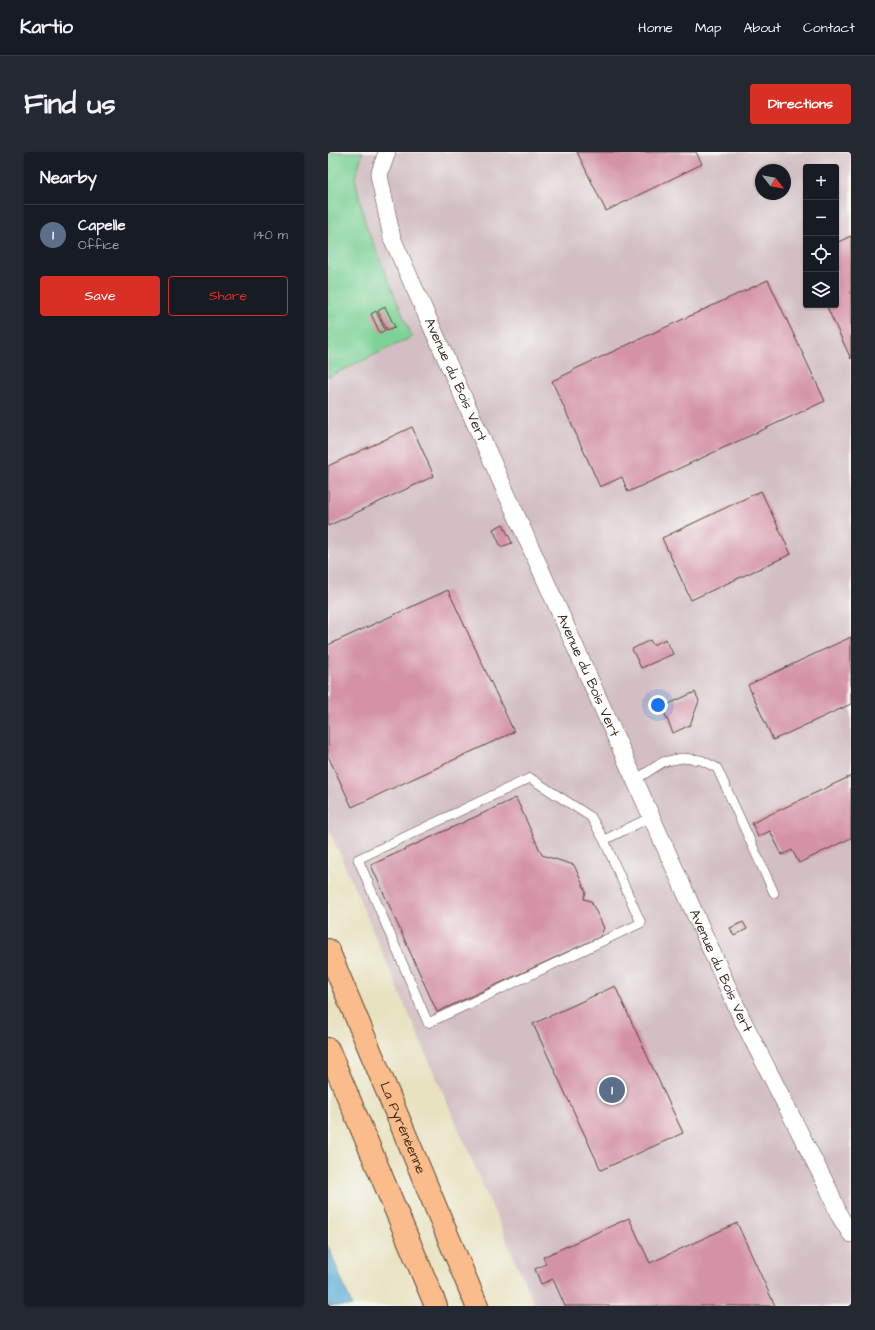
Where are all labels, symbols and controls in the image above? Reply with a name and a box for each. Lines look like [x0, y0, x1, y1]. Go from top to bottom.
text: Kartio [20, 14, 73, 41]
text: Home [638, 18, 673, 38]
text: Map [695, 18, 721, 38]
text: About [743, 18, 781, 38]
text: Contact [803, 18, 855, 38]
button: Directions [750, 84, 851, 124]
text: Find us [24, 85, 115, 124]
north arrow [755, 164, 791, 200]
map controls [803, 164, 839, 308]
button: + [803, 164, 839, 200]
text: Nearby [40, 166, 97, 190]
button: − [803, 200, 839, 236]
text: Capelle [78, 215, 126, 236]
text: 1 [52, 226, 54, 244]
text: 140 m [254, 226, 288, 244]
text: Office [78, 236, 119, 254]
button: locate [803, 236, 839, 272]
button: layers [803, 272, 839, 308]
button: Save [40, 276, 160, 316]
button: Share [168, 276, 288, 316]
street label: Avenue du Bois Vert [419, 315, 492, 445]
street label: Avenue du Bois Vert [552, 610, 625, 741]
your location [648, 695, 668, 715]
street label: Avenue du Bois Vert [684, 906, 757, 1036]
pin: 1 [599, 1075, 625, 1105]
street label: La Pyrénéenne [374, 1079, 431, 1178]

